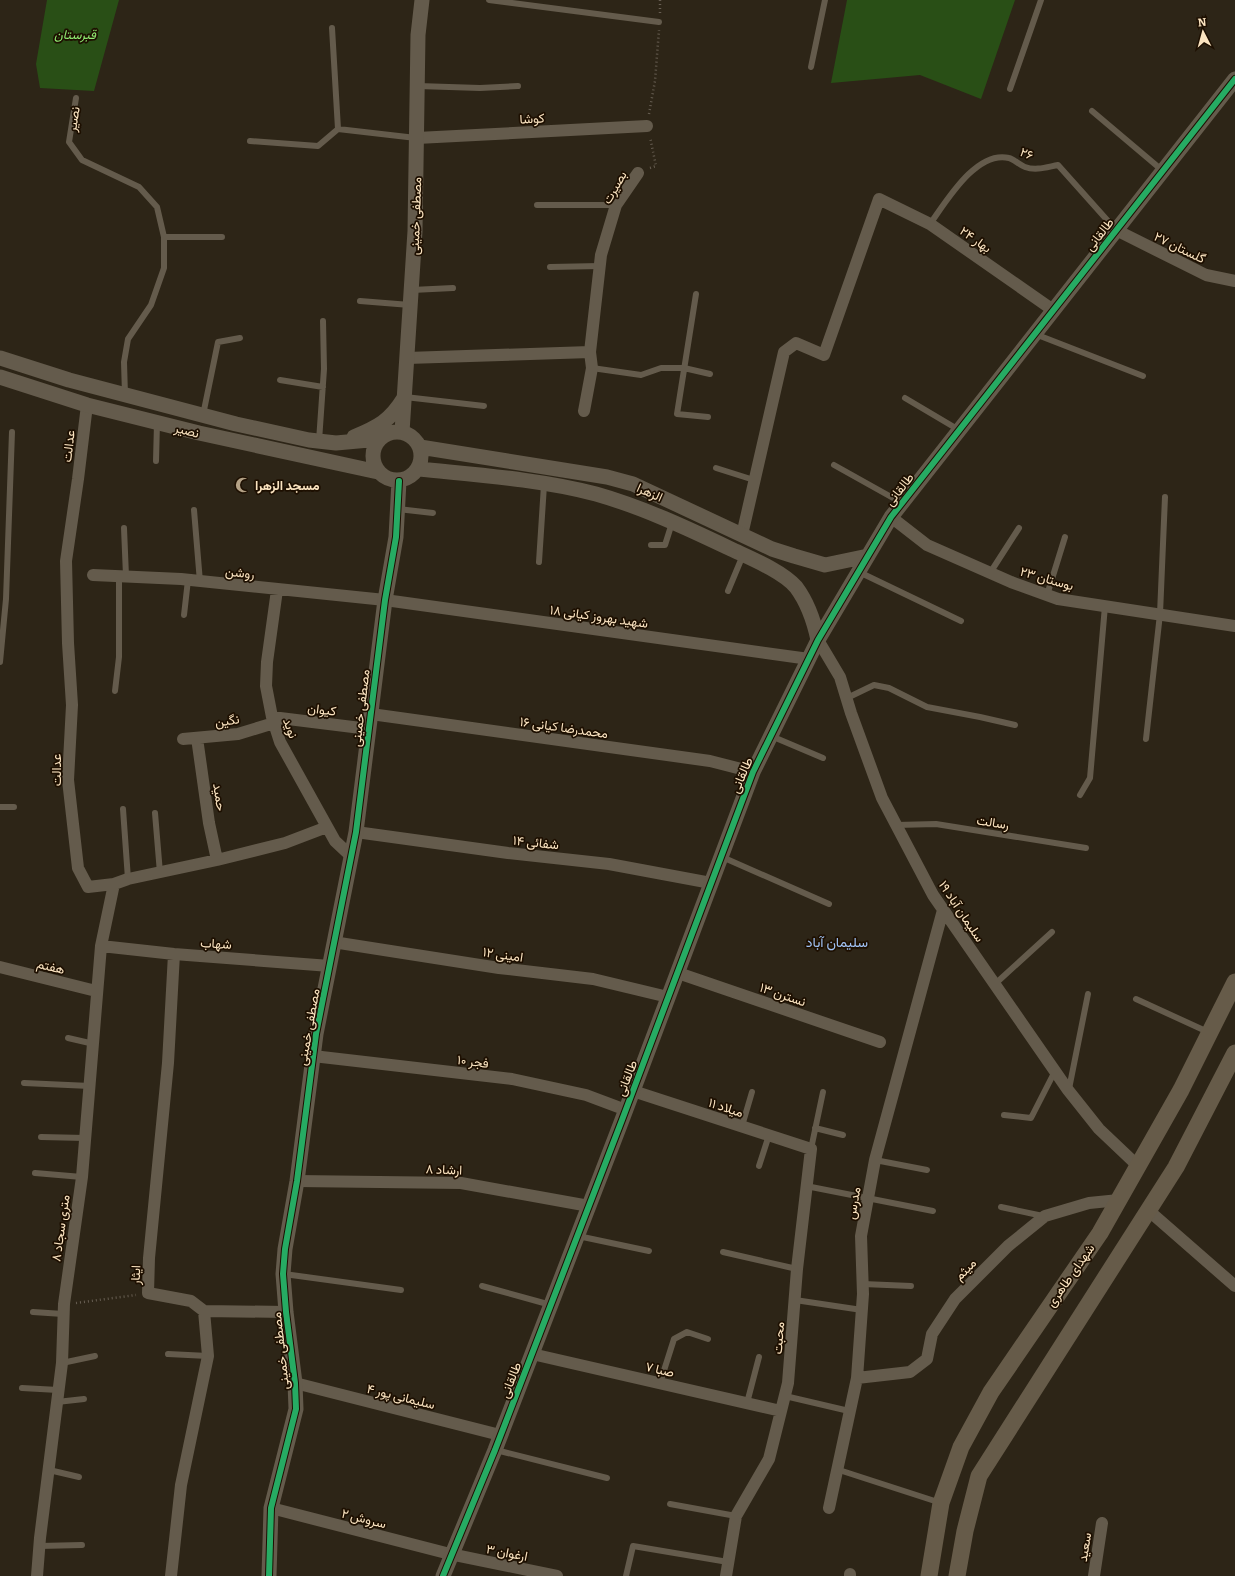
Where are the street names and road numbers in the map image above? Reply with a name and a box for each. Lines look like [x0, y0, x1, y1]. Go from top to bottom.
street label: نصیر [64, 105, 84, 134]
street label: کوشا [519, 110, 545, 128]
street label: ۲۶ [1018, 144, 1036, 163]
street label: بصیرت [599, 168, 631, 207]
street label: مصطفی خمینی [407, 177, 425, 255]
street label: طالقانی [1082, 215, 1118, 254]
street label: بهار ۲۴ [957, 223, 994, 257]
street label: گلستان ۲۷ [1151, 229, 1208, 267]
street label: نصیر [172, 420, 201, 442]
street label: عدالت [59, 429, 78, 463]
street label: طالقانی [882, 470, 918, 509]
street label: الزهرا [634, 480, 665, 506]
street label: روشن [224, 563, 255, 583]
street label: بوستان ۲۳ [1018, 564, 1076, 594]
street label: شهید بهروز کیانی ۱۸ [549, 602, 649, 632]
street label: مصطفی خمینی [348, 668, 374, 748]
street label: کیوان [307, 700, 337, 720]
street label: نگین [214, 711, 241, 731]
street label: محمدرضا کیانی ۱۶ [519, 714, 609, 742]
street label: نوید [279, 716, 301, 741]
street label: عدالت [49, 754, 64, 786]
street label: طالقانی [727, 755, 757, 796]
street label: حمید [210, 782, 229, 812]
street label: رسالت [975, 813, 1010, 833]
street label: شفائی ۱۴ [512, 833, 560, 853]
street label: سلیمان آباد ۱۹ [935, 878, 988, 945]
street label: شهاب [200, 935, 232, 953]
street label: امینی ۱۲ [482, 944, 524, 966]
street label: هفتم [35, 956, 66, 978]
street label: نسترن ۱۳ [758, 980, 808, 1010]
street label: مصطفی خمینی [294, 987, 324, 1067]
street label: فجر ۱۰ [456, 1052, 490, 1072]
street label: طالقانی [613, 1058, 641, 1099]
street label: میلاد ۱۱ [706, 1095, 745, 1120]
street label: ارشاد ۸ [425, 1161, 463, 1179]
street label: مدرس [843, 1186, 865, 1221]
street label: ۸ متری سجاد [48, 1194, 74, 1263]
street label: شهدای طاهری [1043, 1241, 1098, 1310]
street label: میثم [951, 1255, 980, 1284]
street label: ایثار [128, 1265, 144, 1286]
street label: مصطفی خمینی [269, 1311, 293, 1391]
street label: محبت [770, 1321, 787, 1355]
street label: صبا ۷ [644, 1359, 676, 1380]
street label: طالقانی [497, 1360, 525, 1401]
street label: سلیمانی پور ۴ [365, 1381, 437, 1414]
street label: سروش ۲ [340, 1506, 388, 1532]
street label: سعید [1075, 1531, 1094, 1563]
street label: ارغوان ۳ [485, 1541, 529, 1565]

